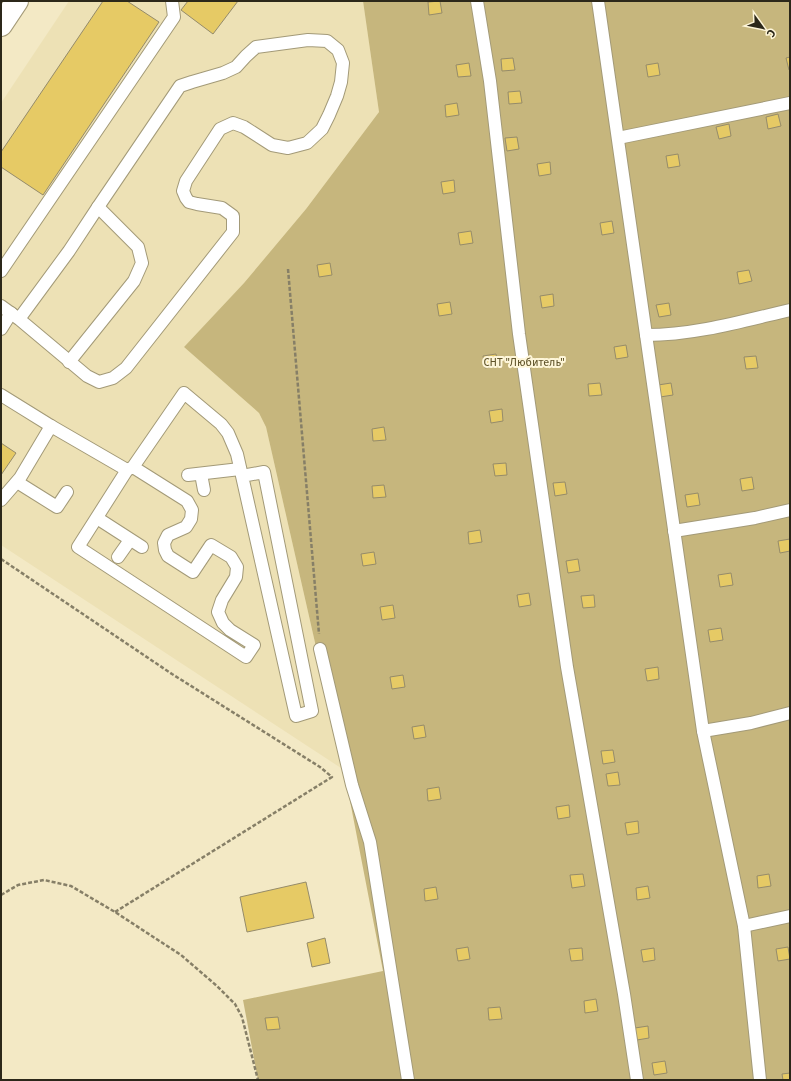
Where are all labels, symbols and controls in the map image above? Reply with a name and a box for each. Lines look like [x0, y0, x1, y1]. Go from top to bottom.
north arrow [743, 8, 783, 48]
text: С [763, 27, 778, 40]
park label: СНТ "Любитель" [483, 356, 565, 369]

